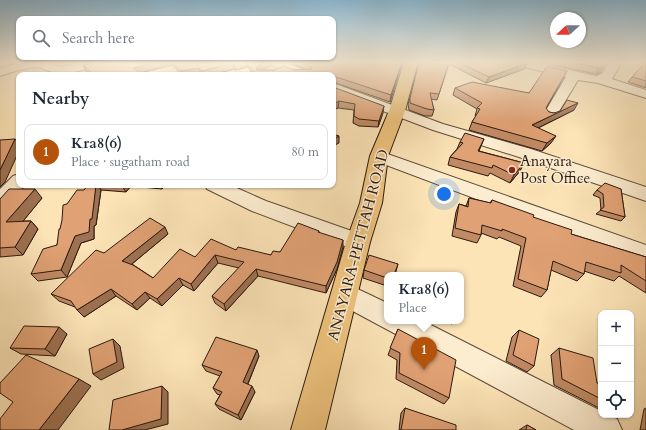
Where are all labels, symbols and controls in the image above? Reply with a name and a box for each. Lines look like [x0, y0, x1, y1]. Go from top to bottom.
north arrow [550, 12, 586, 48]
search box [16, 16, 336, 60]
icon: search [30, 27, 52, 49]
text: Search here [62, 28, 135, 48]
text: Nearby [32, 87, 89, 110]
text: Kra8(6) [71, 133, 122, 153]
text: 1 [43, 143, 49, 161]
text: 80 m [291, 143, 319, 161]
street label: ANAYARA-PETTAH ROAD [323, 147, 393, 343]
place label: Anayara Post Office [520, 151, 591, 188]
text: Place · sugatham road [71, 153, 190, 171]
marker: Anayara Post Office [507, 165, 517, 175]
your location [434, 184, 454, 204]
popup [384, 272, 464, 324]
text: Kra8(6) [398, 279, 450, 299]
text: Place [398, 299, 427, 317]
map controls [598, 310, 634, 418]
button: + [598, 310, 634, 346]
pin: 1 [411, 337, 437, 370]
button: − [598, 346, 634, 382]
button: locate [598, 382, 634, 418]

